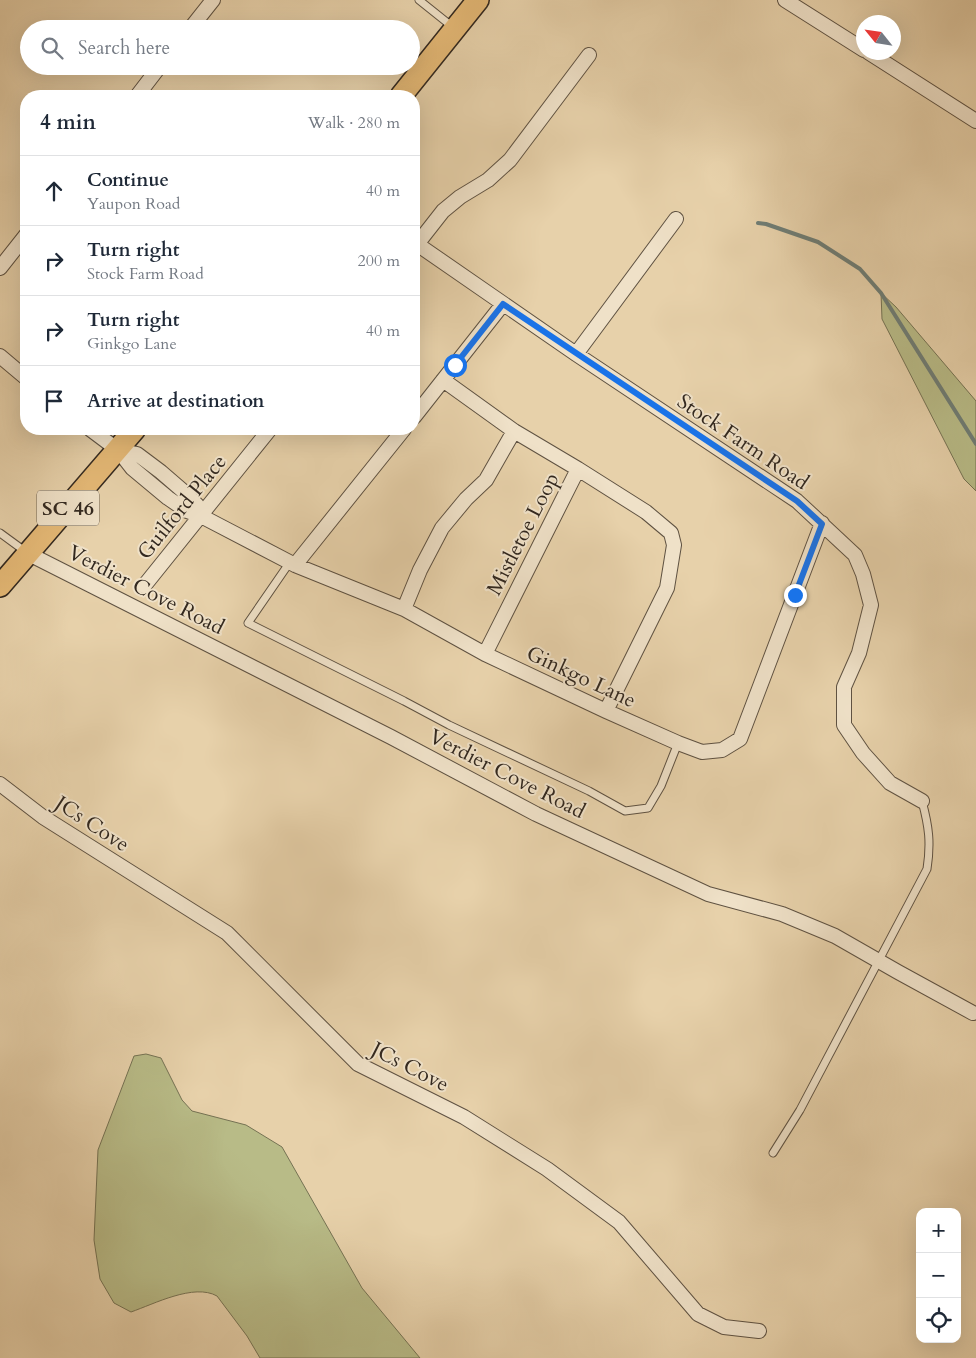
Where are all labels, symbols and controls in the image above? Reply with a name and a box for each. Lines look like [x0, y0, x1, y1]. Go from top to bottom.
north arrow [856, 15, 901, 60]
search box [20, 20, 420, 75]
icon: search [38, 34, 66, 62]
text: Search here [78, 35, 170, 61]
text: 4 min [40, 108, 96, 137]
text: Walk · 280 m [308, 112, 400, 134]
text: Continue [87, 167, 169, 193]
icon: ahead [40, 177, 68, 205]
text: 40 m [366, 180, 400, 202]
text: Yaupon Road [87, 193, 180, 215]
text: Turn right [87, 237, 179, 263]
icon: right [40, 247, 68, 275]
text: 200 m [358, 250, 400, 272]
text: Stock Farm Road [87, 263, 204, 285]
text: Turn right [87, 307, 179, 333]
icon: right [40, 317, 68, 345]
text: 40 m [366, 320, 400, 342]
text: Ginkgo Lane [87, 333, 177, 355]
route start [444, 354, 467, 377]
icon: arrive [40, 387, 68, 415]
street label: Stock Farm Road [671, 387, 815, 497]
text: Arrive at destination [87, 388, 264, 414]
street label: Guilford Place [131, 448, 233, 566]
street label: Mistletoe Loop [480, 468, 566, 600]
road number: SC 46 [37, 490, 99, 526]
street label: Verdier Cove Road [63, 538, 229, 642]
route end [784, 584, 807, 607]
street label: Ginkgo Lane [522, 639, 640, 715]
street label: Verdier Cove Road [424, 722, 590, 826]
street label: JCs Cove [47, 787, 135, 859]
street label: JCs Cove [364, 1034, 454, 1099]
map controls [916, 1208, 961, 1343]
button: + [916, 1208, 961, 1253]
button: − [916, 1253, 961, 1298]
button: locate [916, 1298, 961, 1343]

